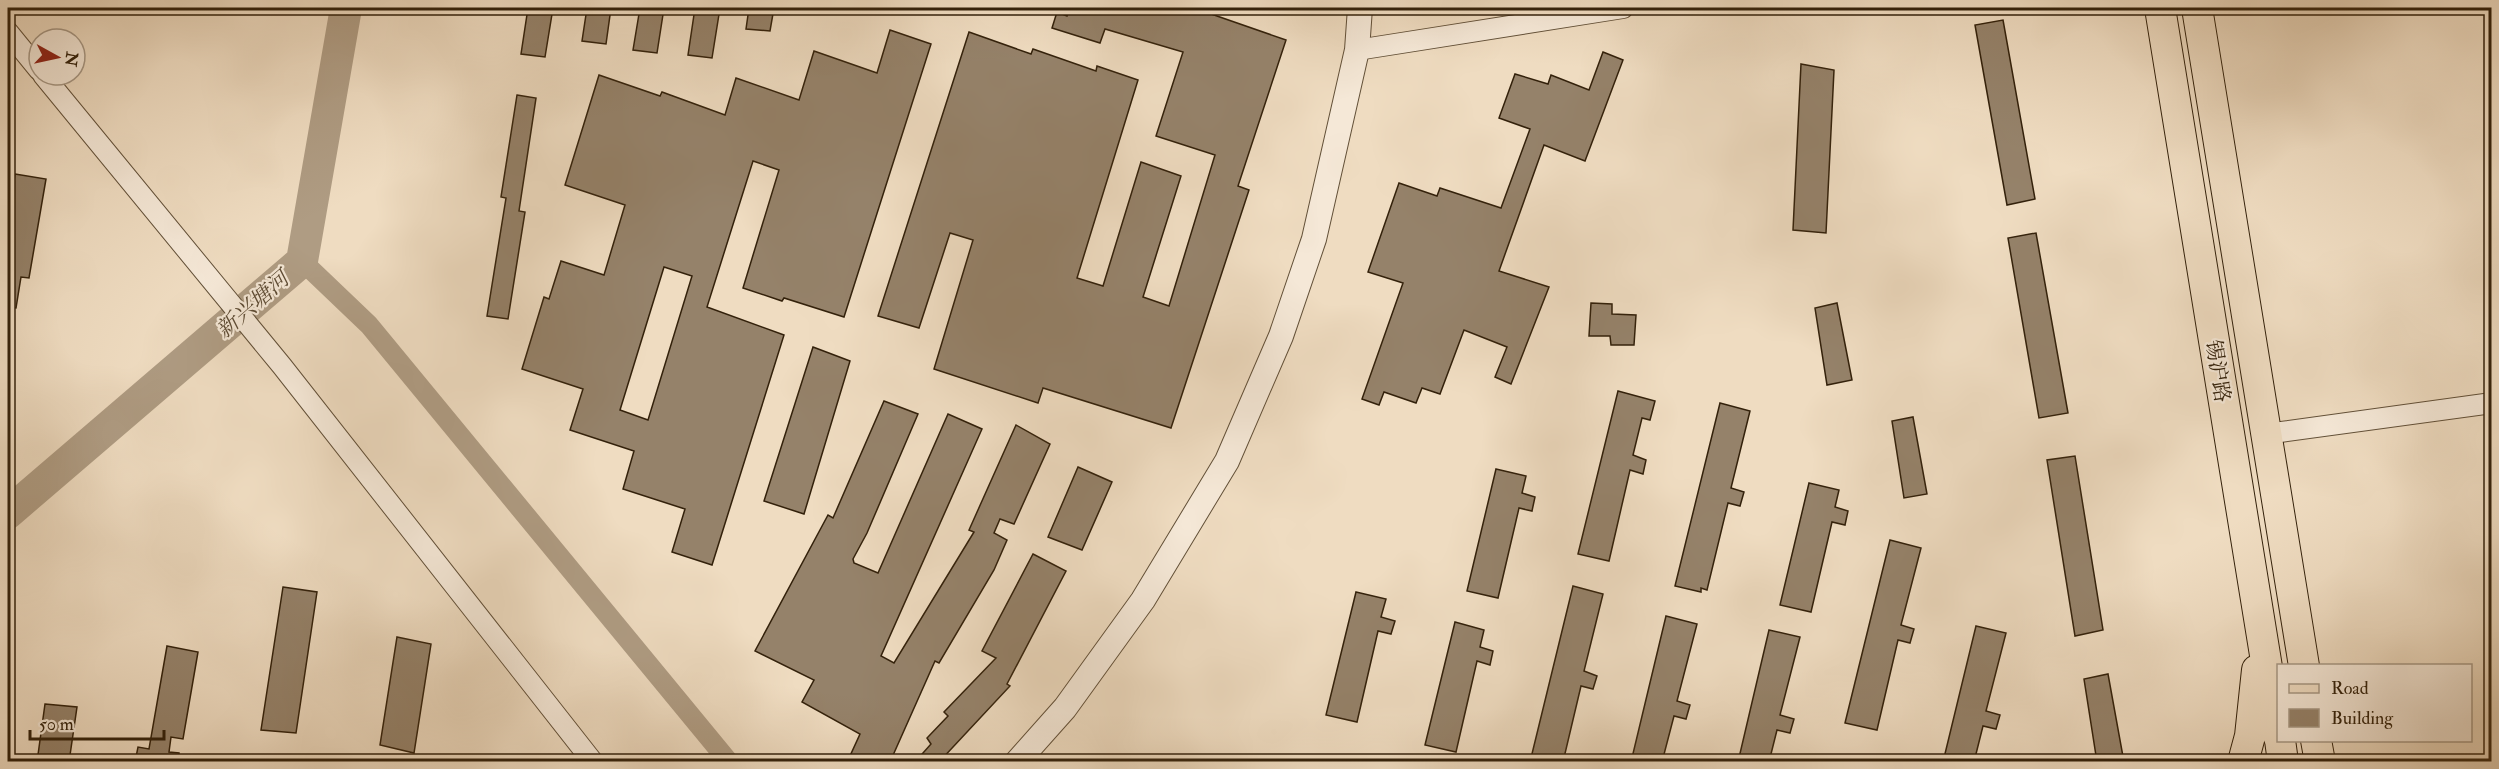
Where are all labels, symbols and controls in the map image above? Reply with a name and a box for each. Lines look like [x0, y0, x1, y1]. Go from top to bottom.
north arrow [27, 27, 87, 87]
text: N [60, 49, 82, 68]
water label: 新兴塘河 [210, 263, 298, 344]
street label: 锡沪路 [2199, 338, 2236, 404]
legend [2277, 664, 2472, 742]
text: Road [2331, 677, 2369, 700]
scale bar [30, 703, 164, 741]
text: Building [2331, 707, 2394, 730]
text: 50 m [39, 713, 74, 736]

